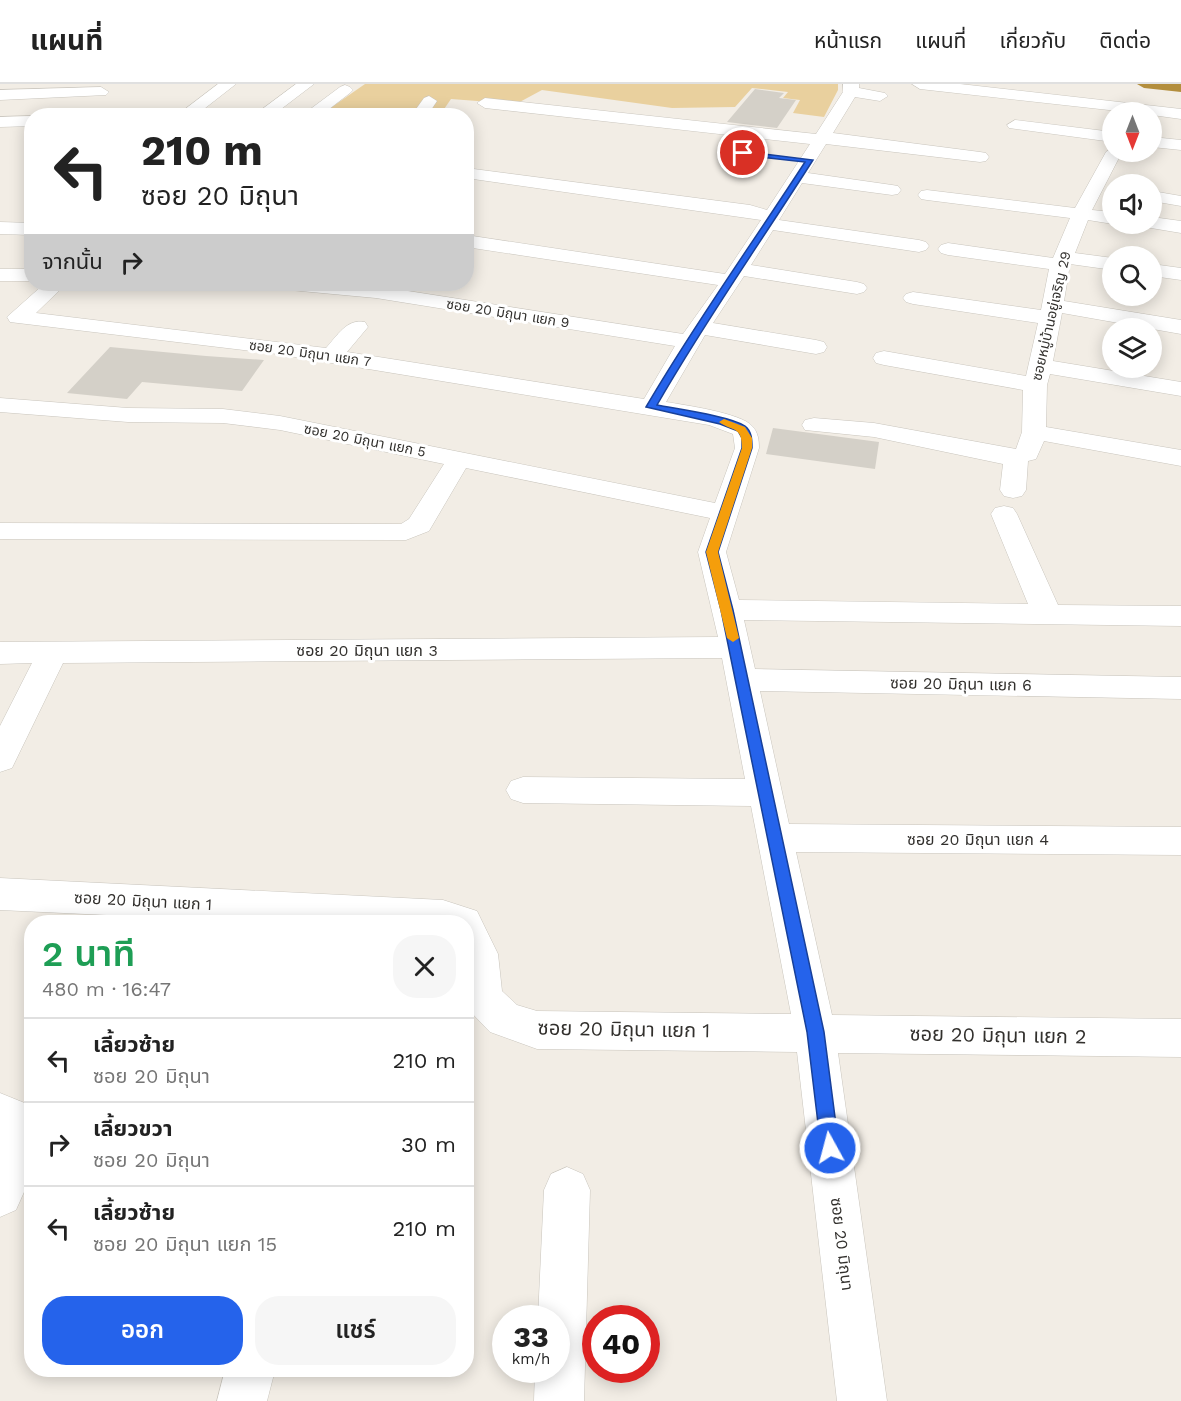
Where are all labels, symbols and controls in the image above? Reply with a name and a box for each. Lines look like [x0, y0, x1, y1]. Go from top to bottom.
text: แผนที่ [30, 24, 103, 57]
text: หน้าแรก [814, 28, 882, 53]
text: แผนที่ [915, 28, 966, 53]
text: เกี่ยวกับ [999, 28, 1066, 53]
text: ติดต่อ [1099, 28, 1151, 53]
north arrow [1102, 102, 1162, 162]
map controls [1102, 102, 1162, 378]
text: 210 m [141, 126, 263, 175]
pin [717, 127, 768, 178]
icon: left [42, 132, 120, 210]
icon: arrive [726, 136, 759, 169]
button: sound [1102, 174, 1162, 234]
text: ซอย 20 มิถุนา [141, 180, 299, 212]
icon: right [115, 246, 148, 279]
button: search [1102, 246, 1162, 306]
text: จากนั้น [42, 249, 103, 274]
street label: ซอยหมู่บ้านอยู่เจริญ 29 [1028, 250, 1075, 382]
street label: ซอย 20 มิถุนา แยก 9 [445, 295, 571, 332]
button: layers [1102, 318, 1162, 378]
street label: ซอย 20 มิถุนา แยก 7 [248, 337, 372, 370]
street label: ซอย 20 มิถุนา แยก 5 [303, 420, 427, 461]
street label: ซอย 20 มิถุนา แยก 3 [296, 641, 438, 660]
street label: ซอย 20 มิถุนา แยก 6 [890, 673, 1032, 695]
street label: ซอย 20 มิถุนา แยก 4 [907, 830, 1049, 849]
street label: ซอย 20 มิถุนา แยก 1 [74, 888, 212, 914]
text: 2 นาที [42, 933, 135, 975]
button: close [393, 935, 456, 998]
text: 480 m · 16:47 [42, 977, 171, 1001]
street label: ซอย 20 มิถุนา แยก 1 [537, 1015, 711, 1043]
street label: ซอย 20 มิถุนา แยก 2 [909, 1021, 1087, 1049]
text: เลี้ยวซ้าย [93, 1032, 175, 1057]
icon: left [42, 1044, 75, 1077]
text: 210 m [392, 1048, 456, 1073]
text: ซอย 20 มิถุนา [93, 1064, 210, 1088]
text: เลี้ยวขวา [93, 1116, 173, 1141]
position arrow [798, 1116, 862, 1180]
icon: right [42, 1128, 75, 1161]
text: 30 m [401, 1132, 456, 1157]
text: ซอย 20 มิถุนา [93, 1148, 210, 1172]
street label: ซอย 20 มิถุนา [827, 1196, 857, 1292]
text: เลี้ยวซ้าย [93, 1200, 175, 1225]
icon: left [42, 1212, 75, 1245]
text: 210 m [392, 1216, 456, 1241]
text: ซอย 20 มิถุนา แยก 15 [93, 1232, 277, 1256]
button: ออก [42, 1296, 243, 1365]
button: แชร์ [255, 1296, 456, 1365]
speed limit sign: 40 [582, 1305, 660, 1383]
text: 33 [513, 1319, 549, 1354]
text: km/h [512, 1350, 550, 1368]

